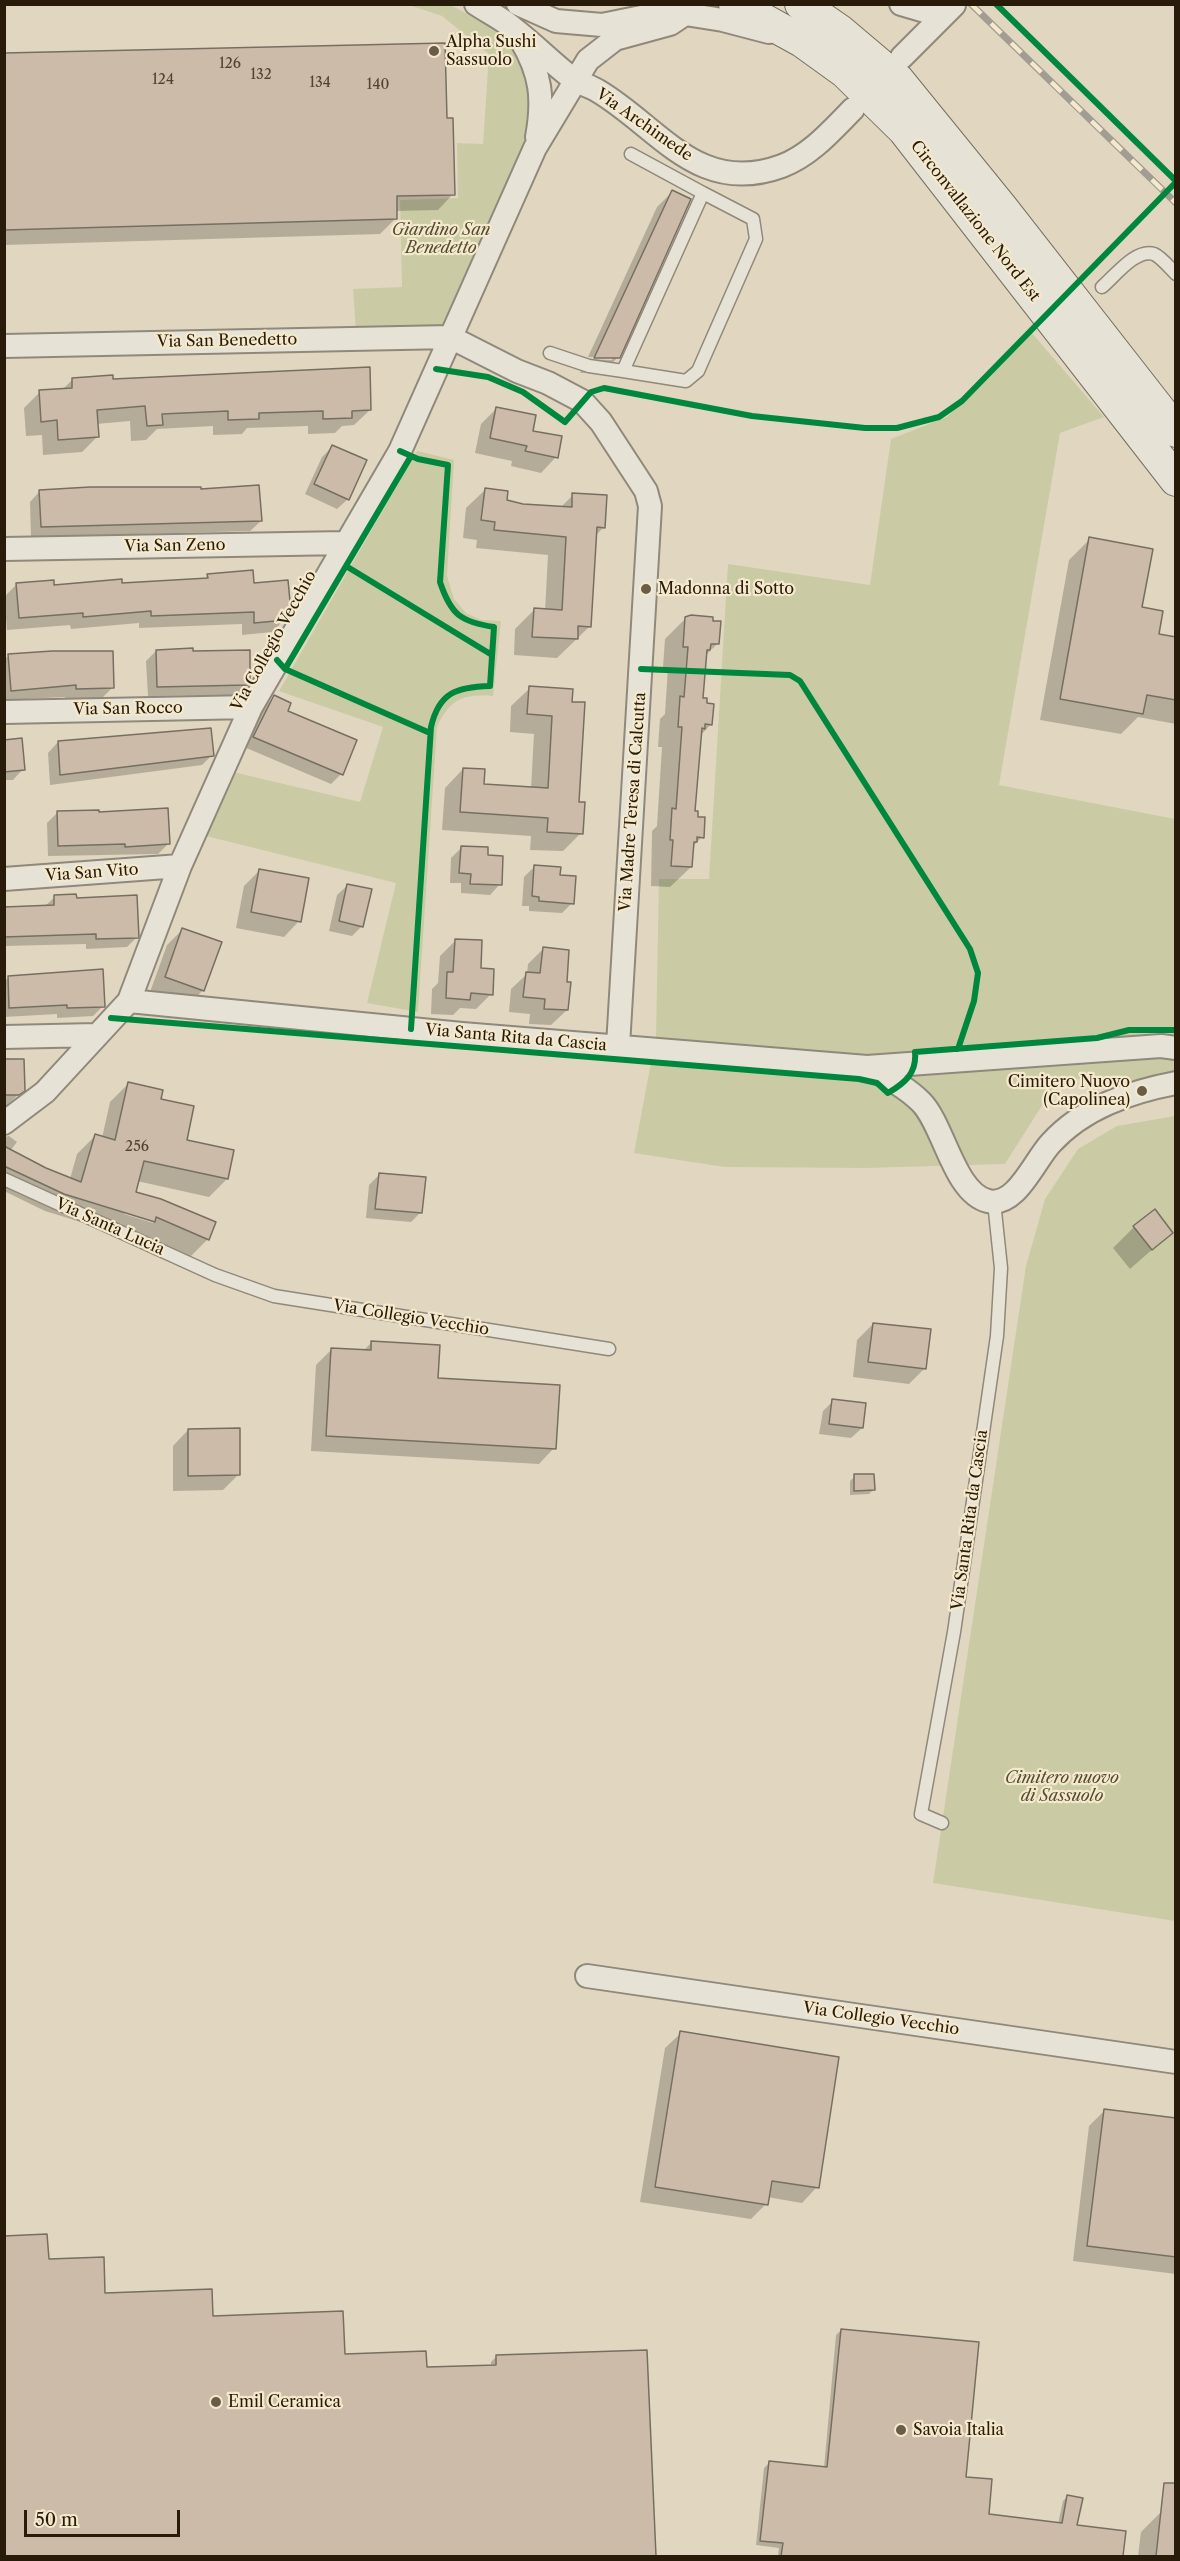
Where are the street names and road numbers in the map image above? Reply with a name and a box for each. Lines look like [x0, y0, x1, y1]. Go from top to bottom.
street label: Via Archimede [592, 85, 696, 165]
street label: Circonvallazione Nord Est [906, 137, 1044, 305]
street label: Via San Benedetto [157, 330, 297, 352]
street label: Via San Zeno [124, 536, 226, 556]
street label: Via Collegio Vecchio [227, 567, 321, 715]
street label: Via Madre Teresa di Calcutta [616, 692, 650, 912]
street label: Via San Rocco [73, 698, 183, 720]
street label: Via San Vito [45, 860, 139, 886]
street label: Via Santa Rita da Cascia [424, 1020, 608, 1056]
street label: Via Santa Lucia [52, 1194, 168, 1260]
street label: Via Collegio Vecchio [332, 1296, 490, 1340]
street label: Via Santa Rita da Cascia [948, 1428, 992, 1612]
street label: Via Collegio Vecchio [802, 1999, 960, 2039]

